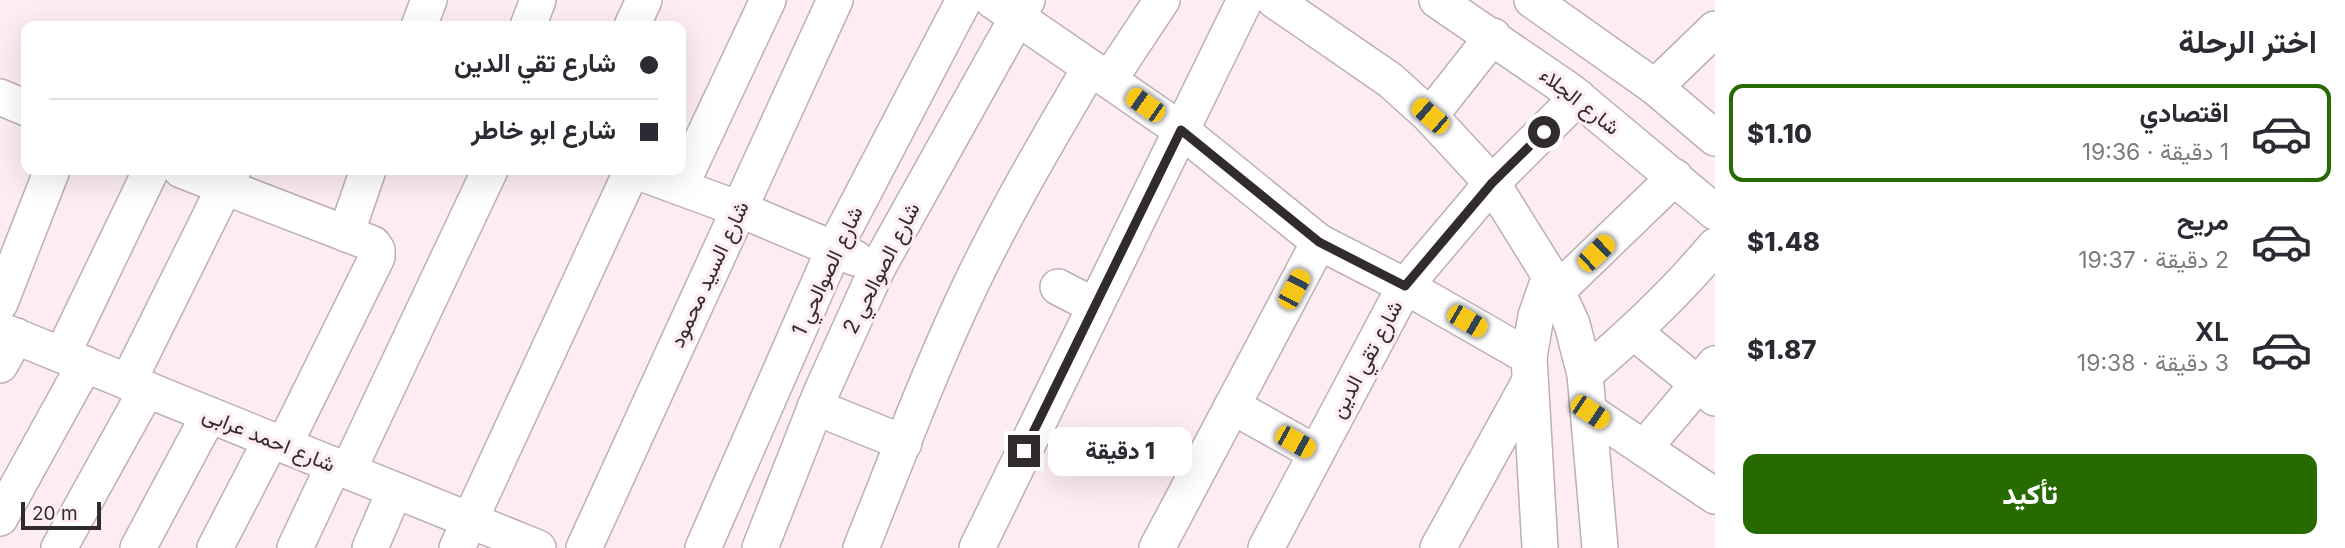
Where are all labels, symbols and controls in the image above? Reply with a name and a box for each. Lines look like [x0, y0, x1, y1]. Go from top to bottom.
text: اختر الرحلة [2178, 22, 2317, 61]
text: شارع تقي الدين [454, 47, 616, 78]
street label: شارع الجلاء [1534, 62, 1625, 142]
car [1122, 84, 1169, 126]
car [1408, 94, 1453, 138]
text: اقتصادي [2140, 97, 2229, 128]
icon: car [2250, 102, 2313, 165]
text: شارع ابو خاطر [471, 114, 616, 145]
route start [1528, 116, 1560, 148]
text: $1.10 [1747, 118, 1812, 149]
text: 1 دقيقة · 19:36 [2082, 138, 2229, 166]
street label: شارع السيد محمود [664, 197, 756, 352]
street label: شارع الصوالحي 2 [837, 198, 929, 340]
street label: شارع الصوالحي 1 [786, 202, 872, 342]
text: مريح [2177, 205, 2229, 236]
icon: car [2250, 210, 2313, 273]
text: $1.48 [1747, 226, 1820, 257]
car [1574, 231, 1619, 275]
text: 2 دقيقة · 19:37 [2078, 246, 2229, 274]
car [1275, 266, 1314, 312]
street label: شارع تقي الدين [1325, 296, 1412, 424]
car [1444, 301, 1491, 341]
text: XL [2195, 316, 2229, 347]
icon: car [2250, 318, 2313, 381]
text: $1.87 [1747, 334, 1817, 365]
text: 3 دقيقة · 19:38 [2077, 349, 2229, 377]
car [1567, 392, 1614, 432]
street label: شارع احمد عرابى [198, 401, 339, 479]
car [1272, 423, 1319, 461]
callout: 1 دقيقة [1048, 426, 1192, 476]
route end [1008, 435, 1040, 467]
text: 1 دقيقة [1085, 437, 1155, 465]
button: تأكيد [1743, 454, 2317, 534]
scale bar [21, 499, 102, 531]
text: 20 m [32, 502, 78, 525]

